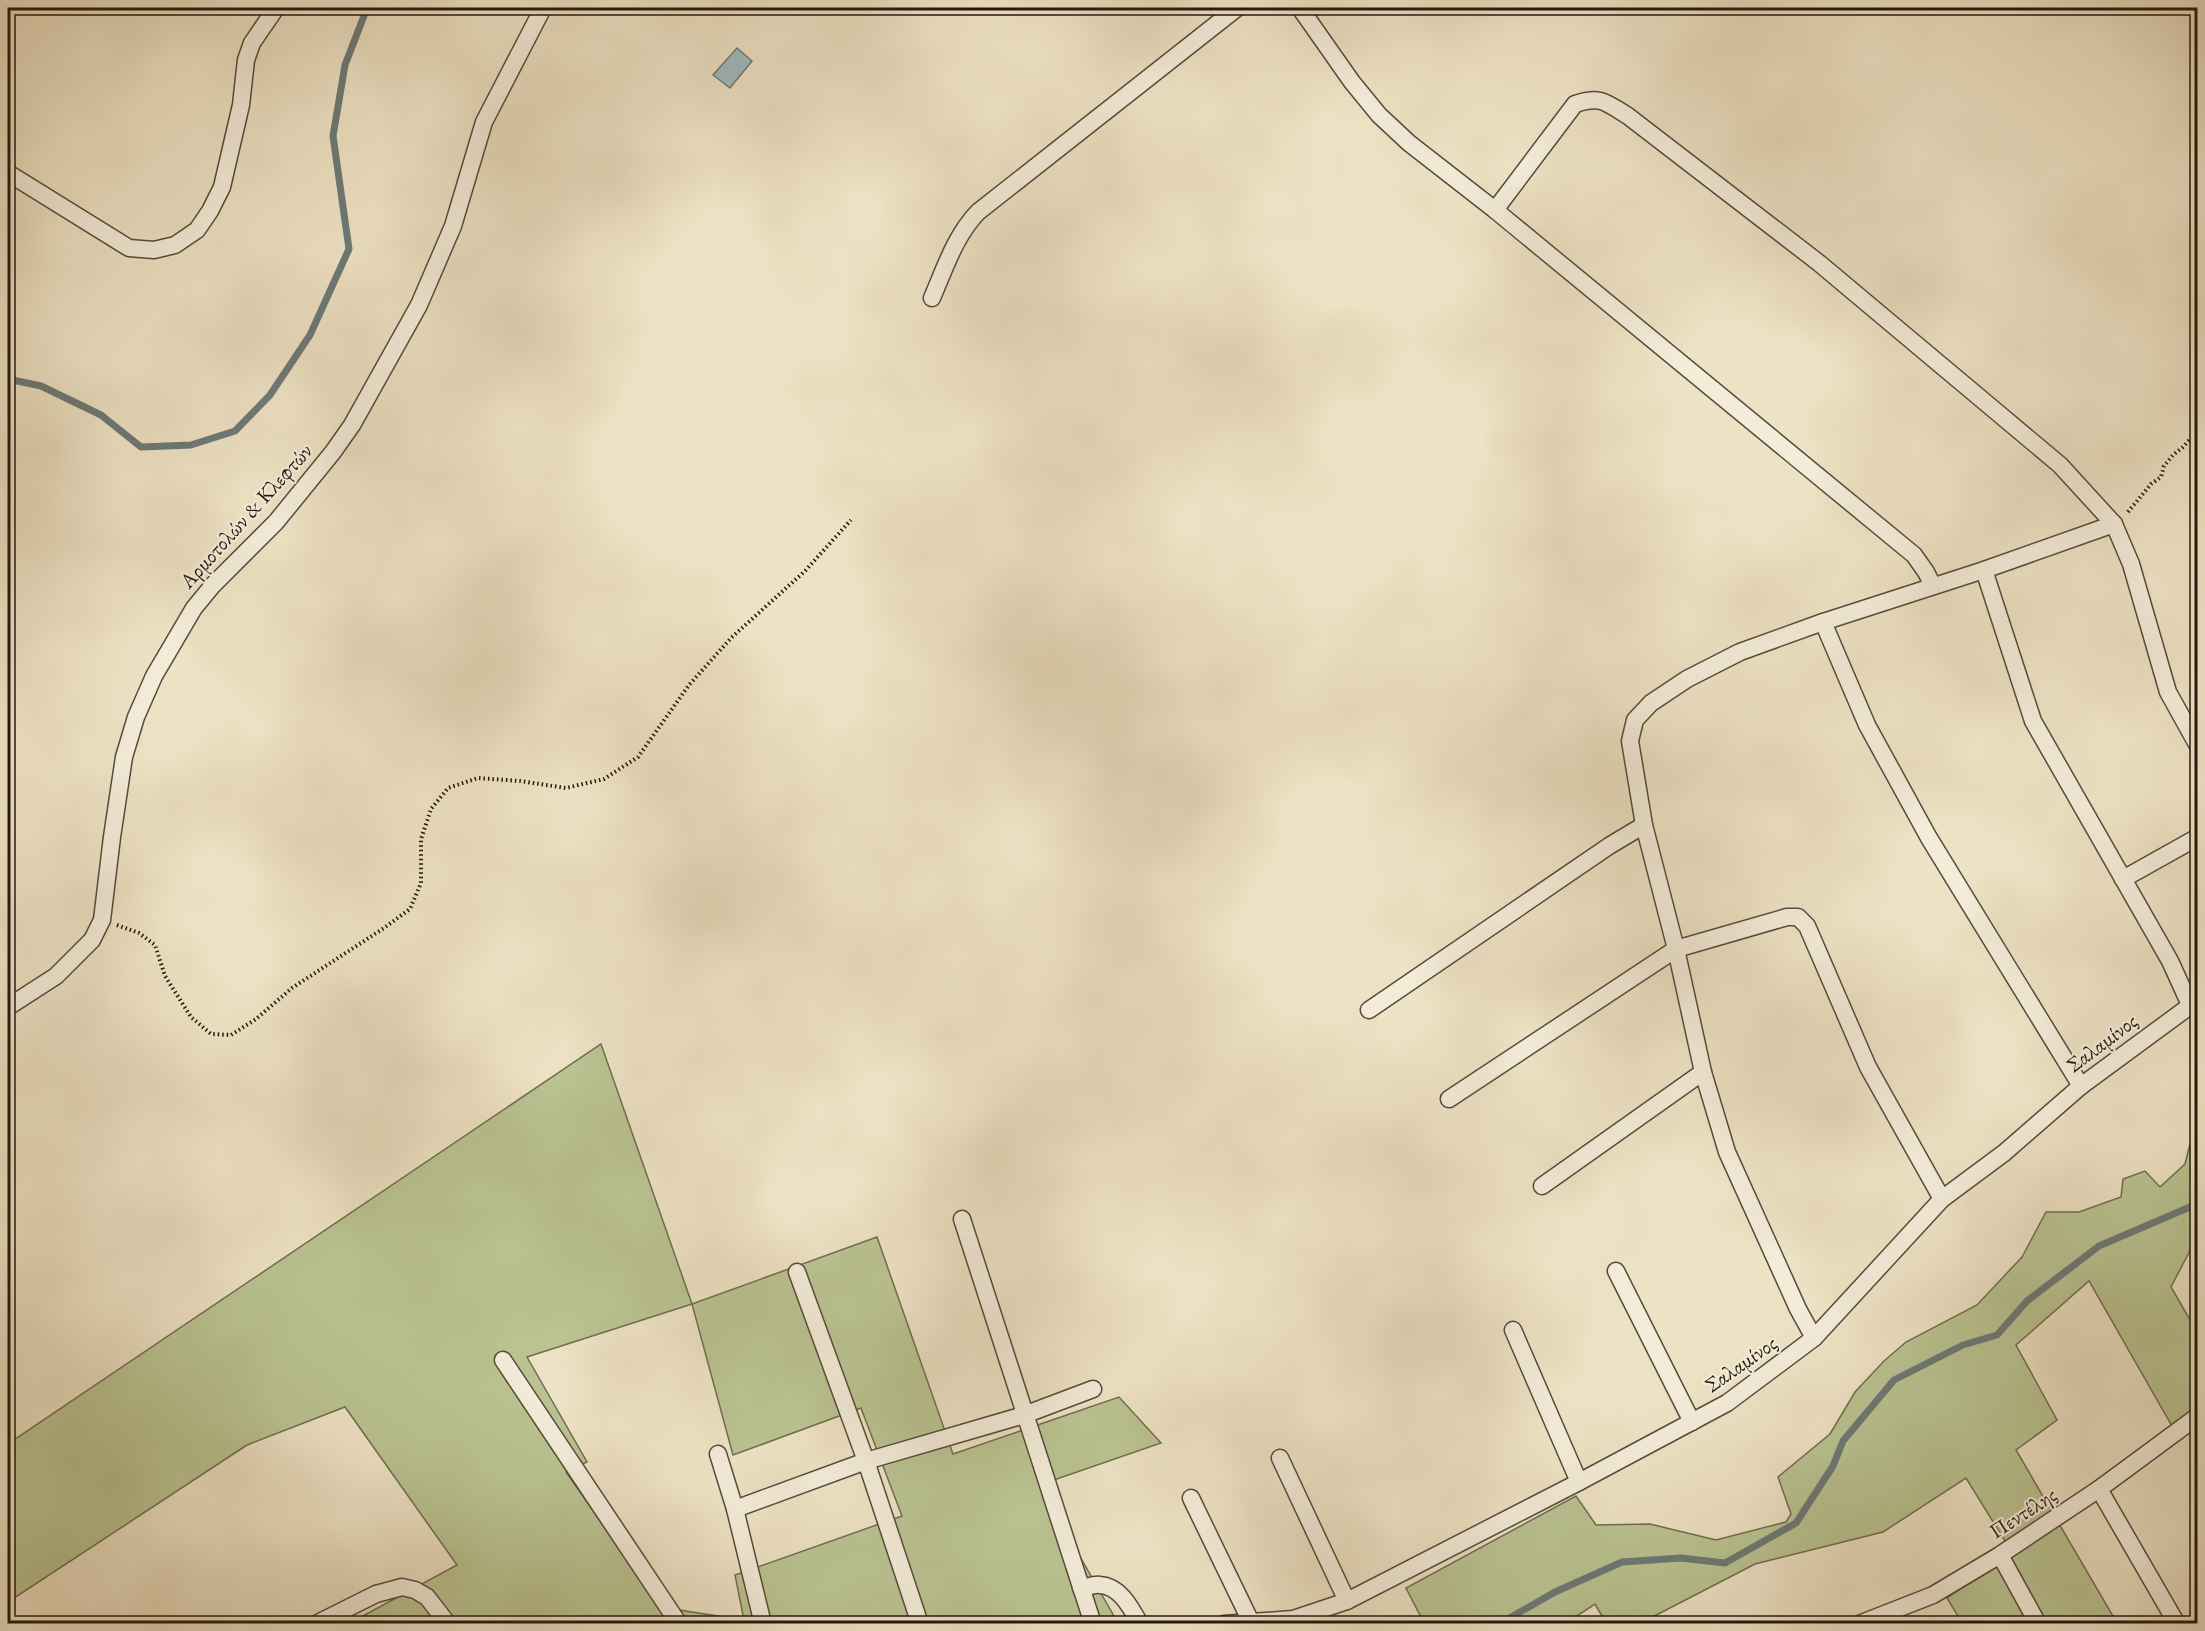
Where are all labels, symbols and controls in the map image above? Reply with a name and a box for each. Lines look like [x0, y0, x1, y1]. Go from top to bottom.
street label: Αρμοτολών & Κλεφτών [173, 438, 318, 595]
street label: Σαλαμίνος [2061, 1007, 2143, 1078]
street label: Σαλαμίνος [1699, 1329, 1782, 1398]
street label: Πεντέλης [1984, 1481, 2062, 1544]

